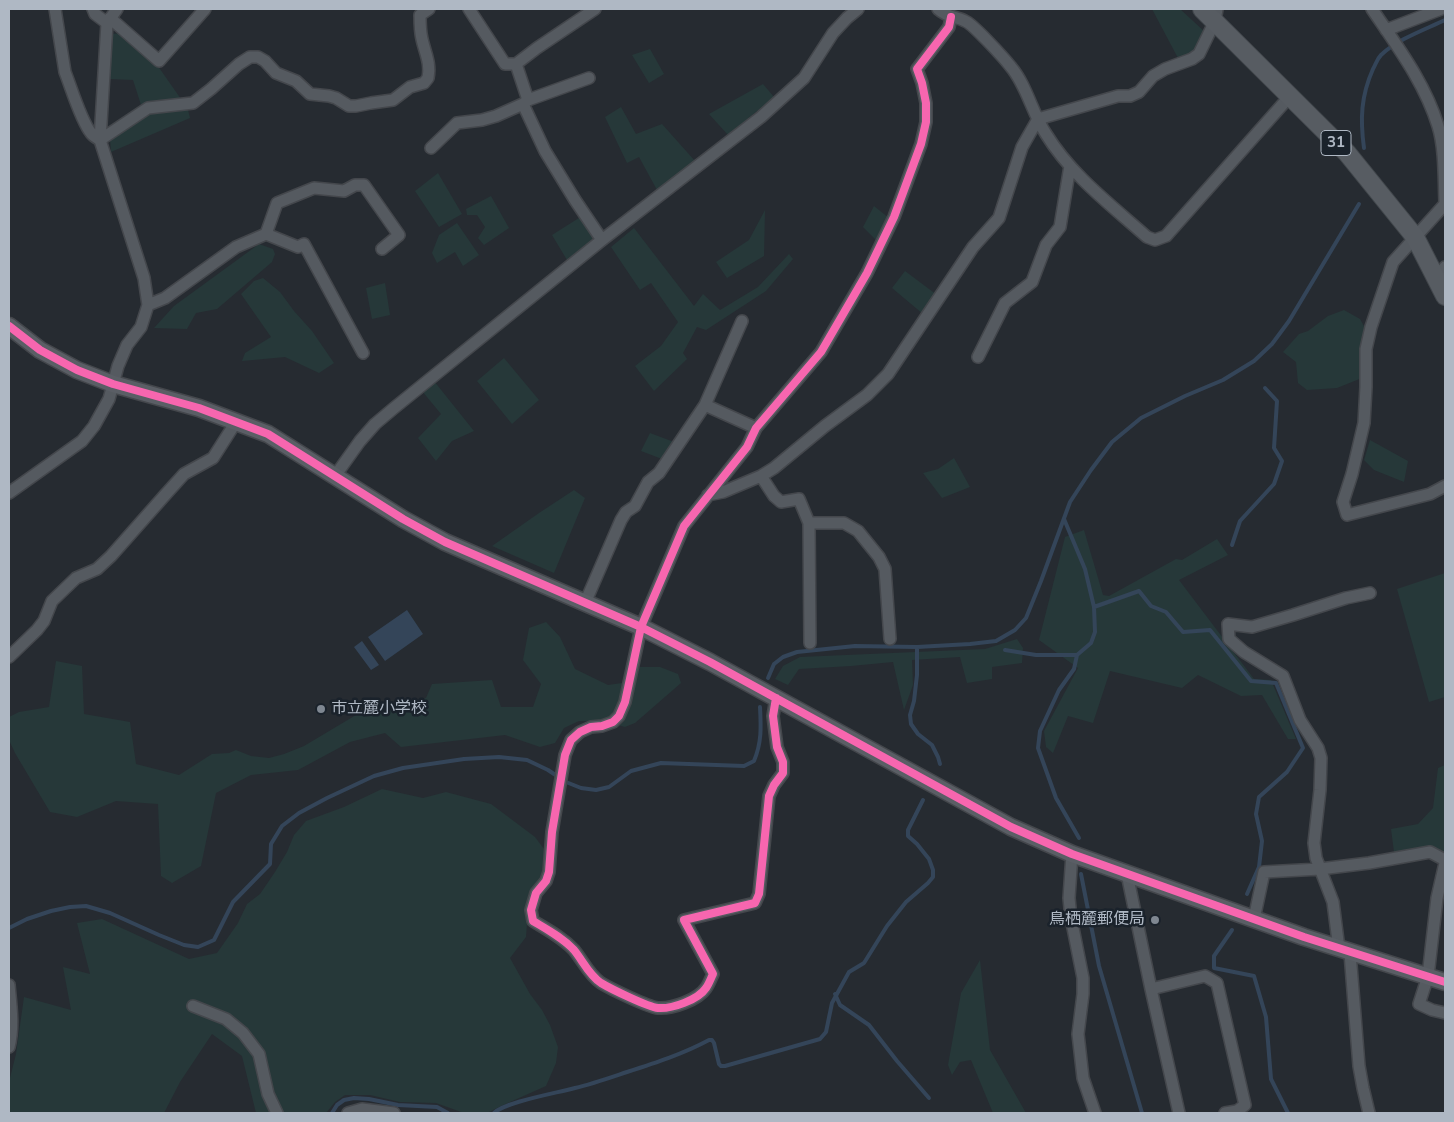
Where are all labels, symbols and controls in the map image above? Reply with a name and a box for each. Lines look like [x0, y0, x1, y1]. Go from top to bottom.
road number: 31 [1321, 130, 1351, 156]
place label: 市立麓小学校 [331, 699, 427, 719]
marker: 市立麓小学校 [315, 703, 327, 715]
place label: 鳥栖麓郵便局 [1049, 910, 1145, 930]
marker: 鳥栖麓郵便局 [1149, 914, 1161, 926]

